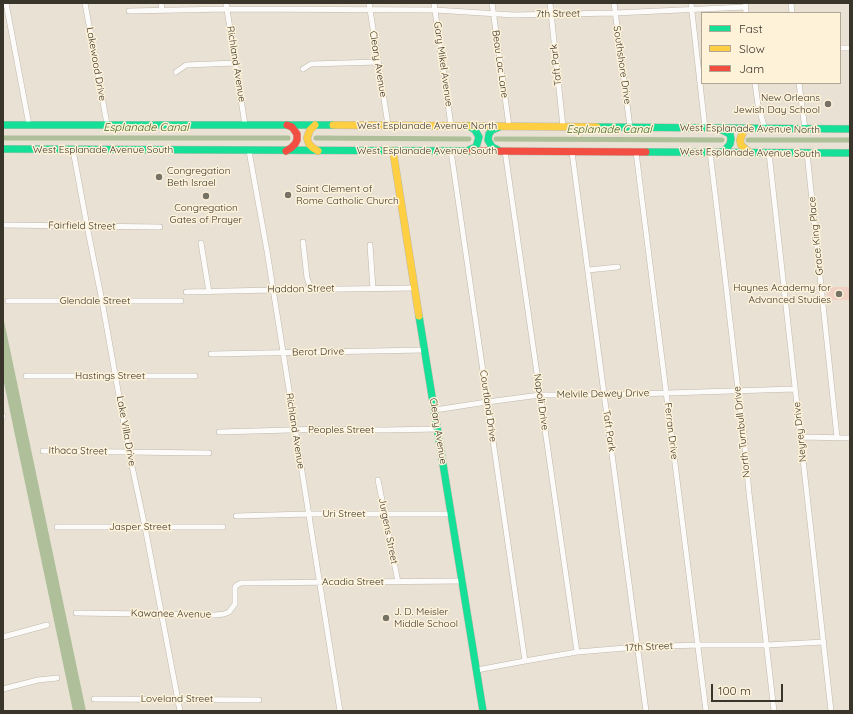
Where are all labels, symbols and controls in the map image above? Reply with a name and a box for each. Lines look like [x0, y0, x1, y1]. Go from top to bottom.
street label: 7th Street [536, 8, 580, 20]
legend [701, 12, 841, 84]
street label: Gary Mikel Avenue [431, 21, 455, 107]
text: Fast [739, 21, 763, 36]
street label: Richland Avenue [224, 25, 248, 103]
street label: Southshore Drive [611, 25, 633, 105]
street label: Lakewood Drive [84, 26, 108, 102]
street label: Beau Lac Lane [489, 29, 511, 99]
street label: Cleary Avenue [367, 30, 389, 98]
text: Slow [739, 41, 765, 56]
street label: Taft Park [548, 43, 564, 87]
text: Jam [739, 61, 764, 76]
place label: New Orleans Jewish Day School [733, 92, 820, 116]
marker: New Orleans Jewish Day School [823, 99, 833, 109]
street label: West Esplanade Avenue North [357, 120, 497, 132]
water label: Esplanade Canal [103, 121, 189, 135]
street label: West Esplanade Avenue North [680, 122, 820, 136]
water label: Esplanade Canal [566, 123, 652, 137]
street label: West Esplanade Avenue South [33, 144, 173, 156]
street label: West Esplanade Avenue South [357, 145, 497, 157]
street label: West Esplanade Avenue South [680, 146, 820, 160]
place label: Congregation Beth Israel [167, 165, 230, 188]
marker: Congregation Beth Israel [154, 172, 164, 182]
place label: Saint Clement of Rome Catholic Church [296, 183, 399, 206]
marker: Saint Clement of Rome Catholic Church [283, 190, 293, 200]
marker: Congregation Gates of Prayer [201, 191, 211, 201]
street label: Grace King Place [806, 196, 826, 276]
place label: Congregation Gates of Prayer [170, 202, 242, 226]
street label: Fairfield Street [48, 219, 116, 233]
street label: Haddon Street [267, 282, 335, 296]
place label: Haynes Academy for Advanced Studies [733, 282, 831, 306]
marker: Haynes Academy for Advanced Studies [834, 289, 844, 299]
street label: Glendale Street [60, 295, 130, 307]
street label: Berot Drive [292, 346, 344, 358]
street label: Courtland Drive [477, 369, 499, 443]
street label: Hastings Street [75, 370, 145, 382]
street label: Napoli Drive [531, 373, 551, 431]
street label: North Turnbull Drive [731, 385, 753, 479]
street label: Melvile Dewey Drive [557, 387, 649, 401]
street label: Richland Avenue [283, 392, 307, 470]
street label: Lake Villa Drive [114, 395, 138, 467]
street label: Cleary Avenue [427, 397, 449, 465]
street label: Neyrey Drive [791, 401, 809, 463]
street label: Ferran Drive [662, 402, 680, 460]
street label: Taft Park [600, 409, 618, 453]
street label: Peoples Street [308, 424, 374, 436]
street label: Ithaca Street [48, 444, 108, 458]
street label: Jurgens Street [376, 497, 400, 565]
street label: Uri Street [322, 508, 366, 520]
street label: Jasper Street [109, 521, 171, 533]
street label: Acadia Street [322, 576, 384, 588]
place label: J. D. Meisler Middle School [394, 606, 458, 630]
street label: Kawanee Avenue [131, 607, 211, 621]
marker: J. D. Meisler Middle School [381, 613, 391, 623]
street label: 17th Street [625, 640, 673, 654]
scale bar [713, 676, 785, 702]
text: 100 m [718, 683, 751, 698]
street label: Loveland Street [141, 693, 213, 705]

